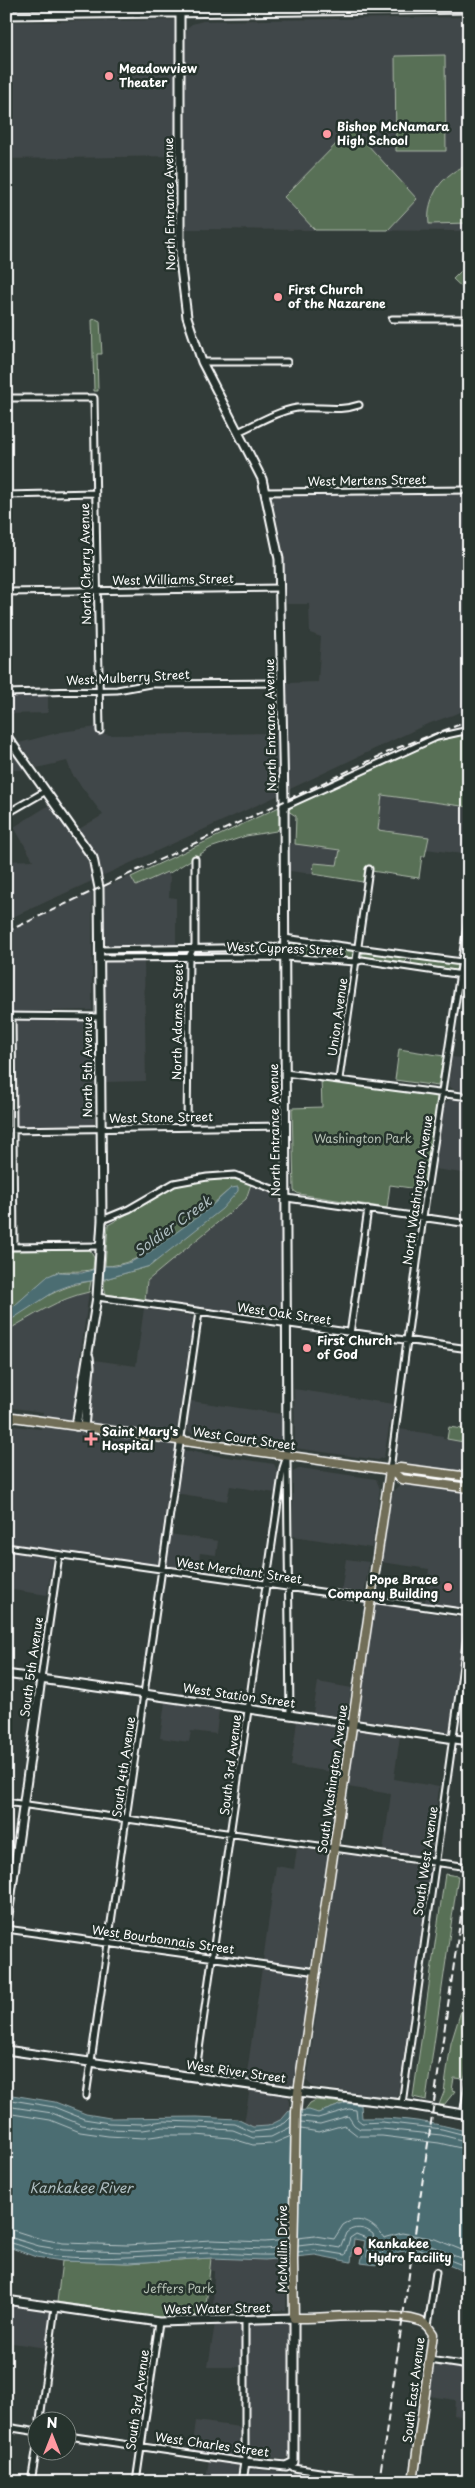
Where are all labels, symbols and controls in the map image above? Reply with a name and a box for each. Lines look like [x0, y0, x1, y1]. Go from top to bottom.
place label: Meadowview Theater [119, 59, 197, 91]
marker: Meadowview Theater [103, 70, 115, 82]
place label: Bishop McNamara High School [337, 117, 450, 149]
marker: Bishop McNamara High School [321, 128, 333, 140]
street label: North Entrance Avenue [159, 137, 179, 271]
place label: First Church of the Nazarene [288, 280, 386, 312]
marker: First Church of the Nazarene [272, 291, 284, 303]
street label: West Mertens Street [307, 470, 427, 490]
street label: North Cherry Avenue [75, 503, 95, 625]
street label: West Williams Street [112, 569, 234, 589]
street label: North Entrance Avenue [260, 658, 280, 792]
street label: West Mulberry Street [66, 665, 190, 689]
street label: West Cypress Street [226, 937, 344, 959]
street label: North Adams Street [167, 964, 187, 1080]
street label: Union Avenue [323, 976, 351, 1057]
street label: North 5th Avenue [78, 1016, 96, 1118]
street label: North Entrance Avenue [264, 1063, 284, 1197]
street label: West Stone Street [109, 1107, 213, 1127]
street label: North Washington Avenue [398, 1113, 437, 1266]
park label: Washington Park [314, 1129, 412, 1147]
water label: Soldier Creek [130, 1189, 217, 1261]
street label: West Oak Street [236, 1297, 332, 1329]
place label: First Church of God [317, 1331, 392, 1363]
marker: First Church of God [301, 1342, 313, 1354]
place label: Saint Mary's Hospital [102, 1422, 179, 1454]
street label: West Court Street [192, 1422, 297, 1454]
marker: Saint Mary's Hospital [84, 1432, 98, 1446]
street label: West Merchant Street [175, 1552, 303, 1588]
place label: Pope Brace Company Building [328, 1570, 438, 1602]
marker: Pope Brace Company Building [442, 1581, 454, 1593]
street label: South 5th Avenue [15, 1616, 47, 1718]
street label: West Station Street [182, 1678, 297, 1712]
street label: South Washington Avenue [313, 1703, 351, 1854]
street label: South 3rd Avenue [215, 1713, 245, 1816]
street label: South 4th Avenue [107, 1715, 139, 1818]
street label: South West Avenue [408, 1805, 442, 1917]
street label: West Bourbonnais Street [91, 1920, 236, 1958]
street label: West River Street [185, 2055, 287, 2087]
water label: Kankakee River [30, 2177, 134, 2198]
street label: McMullin Drive [273, 2205, 291, 2293]
place label: Kankakee Hydro Facility [368, 2234, 452, 2266]
marker: Kankakee Hydro Facility [352, 2245, 364, 2257]
park label: Jeffers Park [144, 2279, 214, 2297]
street label: West Water Street [163, 2298, 271, 2318]
street label: South East Avenue [398, 2336, 428, 2444]
street label: South 3rd Avenue [121, 2348, 153, 2451]
north arrow [28, 2410, 78, 2460]
text: N [46, 2412, 58, 2433]
street label: West Charles Street [154, 2427, 270, 2461]

